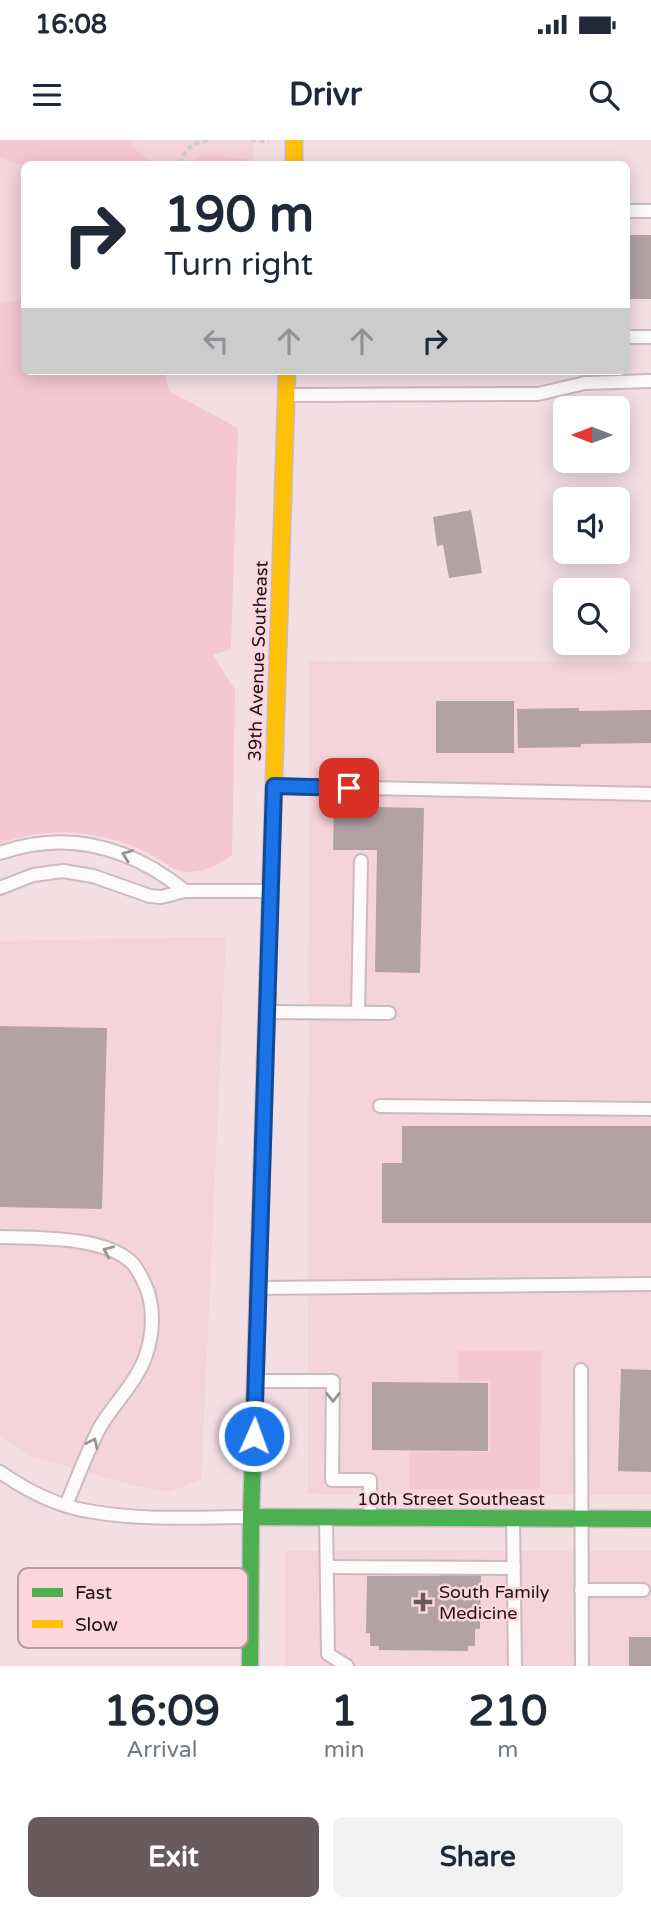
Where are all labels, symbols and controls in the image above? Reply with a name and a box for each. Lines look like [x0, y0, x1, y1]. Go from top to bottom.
text: 16:08 [35, 9, 107, 40]
icon: menu [28, 76, 66, 114]
text: Drivr [289, 76, 362, 114]
icon: search [585, 76, 623, 114]
text: 190 m [164, 186, 314, 245]
icon: right [49, 189, 140, 280]
text: Turn right [164, 246, 313, 284]
icon: left [197, 322, 235, 360]
icon: ahead [270, 322, 308, 360]
icon: ahead [343, 322, 381, 360]
icon: right [416, 322, 454, 360]
north arrow [553, 396, 630, 472]
map controls [553, 396, 630, 655]
button: sound [553, 487, 630, 564]
street label: 39th Avenue Southeast [244, 560, 273, 762]
button: search [553, 578, 630, 655]
pin [319, 758, 379, 818]
icon: arrive [330, 769, 368, 807]
one-way arrow [122, 850, 134, 864]
one-way arrow [103, 1245, 115, 1259]
one-way arrow [325, 1392, 341, 1402]
position arrow [217, 1399, 291, 1473]
one-way arrow [85, 1438, 99, 1450]
street label: 10th Street Southeast [357, 1488, 545, 1510]
legend [18, 1568, 248, 1648]
place label: South Family Medicine [439, 1581, 550, 1624]
text: Fast [75, 1582, 112, 1604]
marker: South Family Medicine [413, 1592, 433, 1612]
text: Slow [75, 1614, 118, 1636]
text: 16:09 [104, 1686, 220, 1737]
text: 1 [331, 1686, 357, 1737]
text: 210 [468, 1686, 547, 1737]
text: Arrival [126, 1736, 197, 1764]
text: min [324, 1736, 365, 1764]
text: m [497, 1736, 518, 1764]
button: Exit [28, 1817, 319, 1897]
button: Share [333, 1817, 623, 1897]

